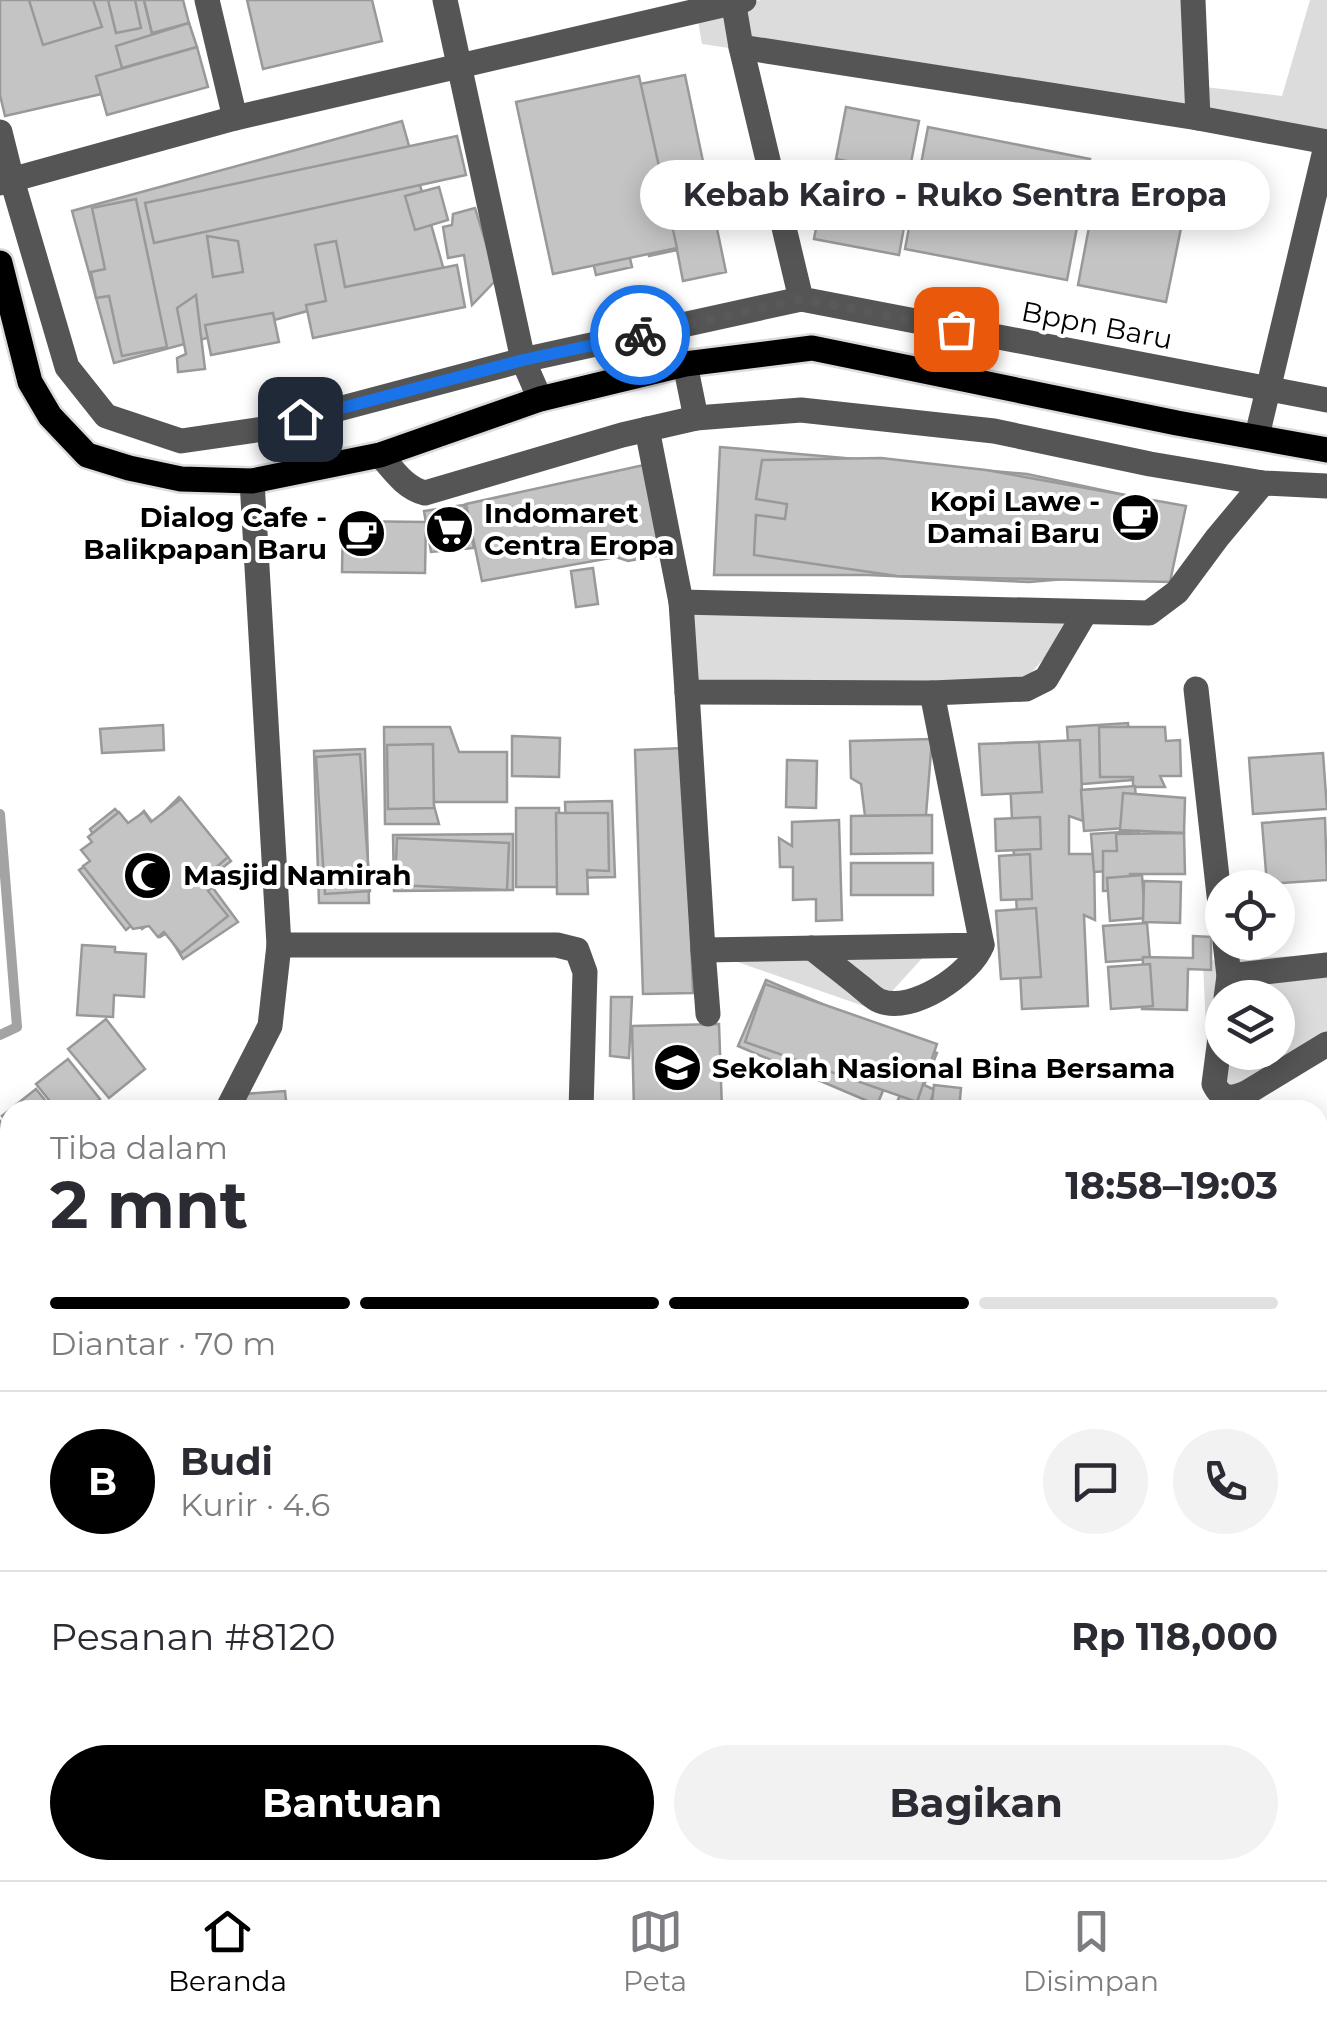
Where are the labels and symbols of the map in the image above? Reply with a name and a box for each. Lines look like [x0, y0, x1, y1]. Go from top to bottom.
callout: Kebab Kairo - Ruko Sentra Eropa [641, 159, 1271, 229]
courier [590, 285, 690, 385]
pin [914, 287, 999, 372]
street label: Bppn Baru [1019, 294, 1175, 356]
pin [258, 377, 343, 462]
place label: Kopi Lawe - Damai Baru [927, 484, 1100, 550]
cafe icon: Kopi Lawe - Damai Baru [1109, 491, 1161, 543]
place label: Indomaret Centra Eropa [484, 496, 674, 562]
place label: Dialog Cafe - Balikpapan Baru [83, 500, 327, 566]
supermarket icon: Indomaret Centra Eropa [423, 503, 475, 555]
cafe icon: Dialog Cafe - Balikpapan Baru [336, 507, 388, 559]
mosque icon: Masjid Namirah [122, 849, 174, 901]
place label: Masjid Namirah [183, 858, 412, 892]
school or university icon: Sekolah Nasional Bina Bersama [651, 1042, 703, 1094]
place label: Sekolah Nasional Bina Bersama [712, 1051, 1175, 1085]

